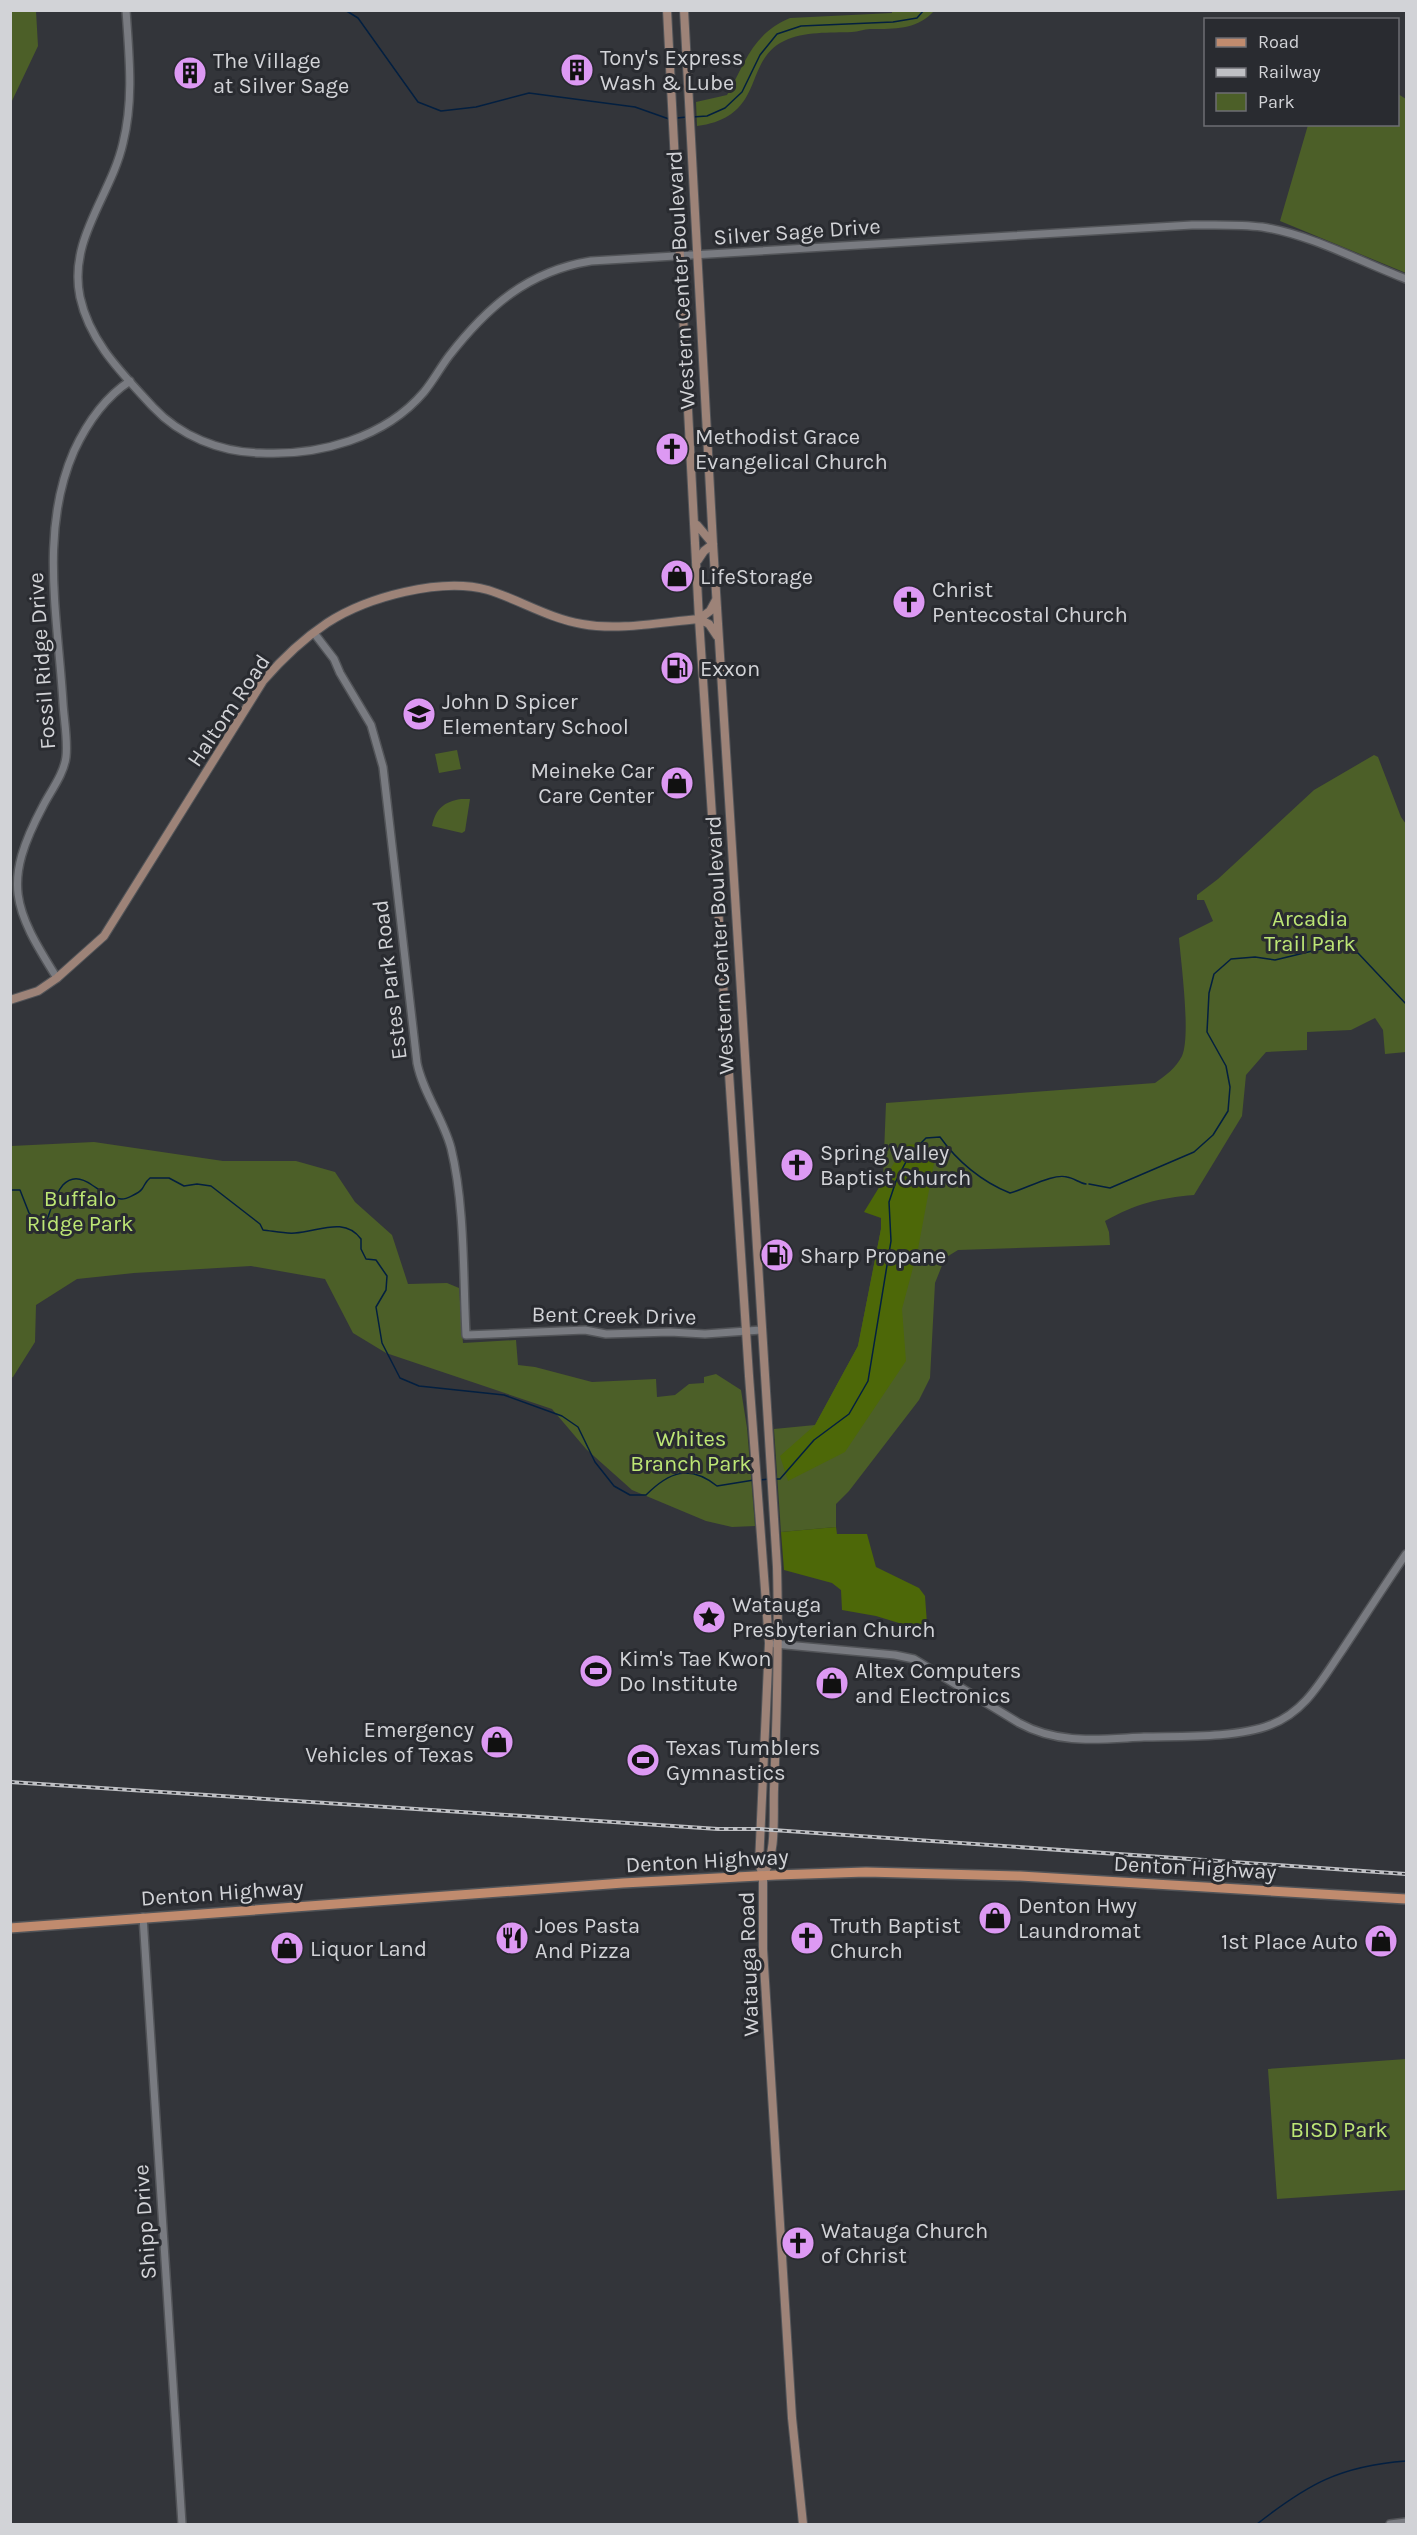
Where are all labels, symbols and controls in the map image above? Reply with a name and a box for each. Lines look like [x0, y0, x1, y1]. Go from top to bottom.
legend [1204, 18, 1399, 126]
text: Road [1258, 31, 1299, 53]
place label: Tony's Express Wash & Lube [600, 45, 743, 96]
place label: The Village at Silver Sage [213, 48, 349, 99]
building icon: Tony's Express Wash & Lube [559, 52, 595, 88]
building icon: The Village at Silver Sage [172, 55, 208, 91]
text: Railway [1258, 61, 1321, 83]
text: Park [1258, 91, 1295, 113]
street label: Western Center Boulevard [661, 150, 701, 410]
street label: Silver Sage Drive [713, 213, 881, 251]
place label: Methodist Grace Evangelical Church [695, 424, 888, 475]
church icon: Methodist Grace Evangelical Church [654, 431, 690, 467]
shop icon: LifeStorage [659, 558, 695, 594]
place label: LifeStorage [700, 564, 813, 590]
street label: Fossil Ridge Drive [23, 572, 61, 750]
place label: Christ Pentecostal Church [932, 577, 1128, 628]
church icon: Christ Pentecostal Church [891, 584, 927, 620]
street label: Haltom Road [182, 650, 276, 772]
fuel station icon: Exxon [659, 650, 695, 686]
place label: Exxon [700, 656, 760, 682]
place label: John D Spicer Elementary School [442, 689, 629, 740]
school or university icon: John D Spicer Elementary School [401, 696, 437, 732]
place label: Meineke Car Care Center [530, 758, 654, 809]
shop icon: Meineke Car Care Center [659, 765, 695, 801]
street label: Western Center Boulevard [700, 815, 740, 1075]
street label: Estes Park Road [367, 898, 413, 1061]
park label: Arcadia Trail Park [1264, 906, 1356, 957]
place label: Spring Valley Baptist Church [820, 1140, 971, 1191]
church icon: Spring Valley Baptist Church [779, 1147, 815, 1183]
park label: Buffalo Ridge Park [27, 1186, 133, 1237]
fuel station icon: Sharp Propane [759, 1237, 795, 1273]
place label: Sharp Propane [800, 1243, 946, 1269]
street label: Bent Creek Drive [531, 1302, 697, 1330]
park label: Whites Branch Park [630, 1426, 752, 1477]
place label: Watauga Presbyterian Church [732, 1592, 936, 1643]
place icon: Watauga Presbyterian Church [691, 1599, 727, 1635]
place label: Kim's Tae Kwon Do Institute [619, 1646, 772, 1697]
sports icon: Kim's Tae Kwon Do Institute [578, 1653, 614, 1689]
place label: Altex Computers and Electronics [855, 1658, 1021, 1709]
shop icon: Altex Computers and Electronics [814, 1665, 850, 1701]
place label: Emergency Vehicles of Texas [305, 1717, 474, 1768]
shop icon: Emergency Vehicles of Texas [479, 1724, 515, 1760]
place label: Texas Tumblers Gymnastics [666, 1735, 820, 1786]
sports icon: Texas Tumblers Gymnastics [625, 1742, 661, 1778]
street label: Denton Highway [625, 1844, 789, 1878]
street label: Denton Highway [1113, 1851, 1277, 1885]
street label: Denton Highway [140, 1874, 304, 1912]
street label: Watauga Road [733, 1891, 765, 2037]
place label: Denton Hwy Laundromat [1018, 1893, 1141, 1944]
shop icon: Denton Hwy Laundromat [977, 1900, 1013, 1936]
place label: Joes Pasta And Pizza [535, 1913, 640, 1964]
place label: Truth Baptist Church [830, 1913, 961, 1964]
restaurant icon: Joes Pasta And Pizza [494, 1920, 530, 1956]
church icon: Truth Baptist Church [789, 1920, 825, 1956]
shop icon: 1st Place Auto [1363, 1923, 1399, 1959]
place label: 1st Place Auto [1221, 1929, 1358, 1955]
shop icon: Liquor Land [269, 1930, 305, 1966]
place label: Liquor Land [310, 1936, 427, 1962]
park label: BISD Park [1290, 2117, 1388, 2143]
street label: Shipp Drive [128, 2163, 162, 2280]
place label: Watauga Church of Christ [821, 2218, 988, 2269]
church icon: Watauga Church of Christ [780, 2225, 816, 2261]

